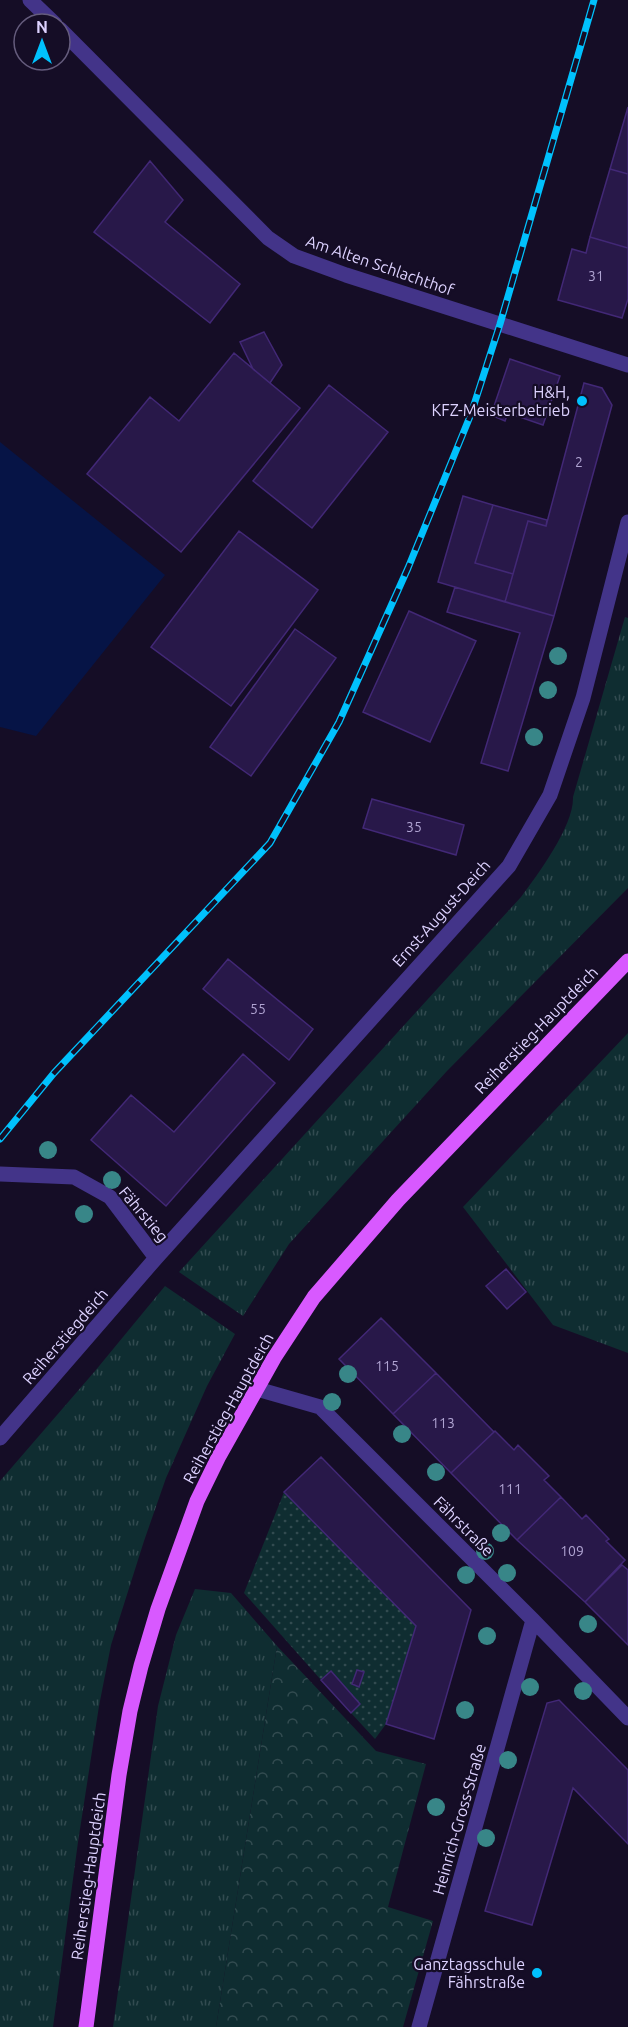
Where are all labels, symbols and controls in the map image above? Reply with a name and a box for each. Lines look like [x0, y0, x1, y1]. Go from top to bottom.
north arrow [12, 12, 72, 72]
text: N [36, 18, 48, 36]
street label: Am Alten Schlachthof [304, 231, 457, 299]
house number: 31 [588, 268, 604, 284]
place label: H&H, KFZ-Meisterbetrieb [432, 383, 570, 419]
marker: H&H, KFZ-Meisterbetrieb [575, 394, 589, 408]
house number: 2 [575, 454, 583, 470]
house number: 35 [406, 819, 422, 835]
street label: Ernst-August-Deich [388, 856, 494, 970]
street label: Reiherstieg-Hauptdeich [471, 963, 601, 1097]
house number: 55 [250, 1001, 266, 1017]
street label: Fährstieg [116, 1183, 172, 1245]
street label: Reiherstiegdeich [19, 1285, 111, 1387]
street label: Reiherstieg-Hauptdeich [179, 1330, 277, 1486]
house number: 115 [375, 1358, 399, 1374]
house number: 113 [431, 1415, 455, 1431]
house number: 111 [498, 1481, 522, 1497]
street label: Fährstraße [430, 1492, 498, 1560]
house number: 109 [560, 1543, 584, 1559]
street label: Heinrich-Gross-Straße [429, 1741, 489, 1897]
street label: Reiherstieg-Hauptdeich [67, 1791, 109, 1961]
place label: Ganztagsschule Fährstraße [413, 1955, 525, 1991]
marker: Ganztagsschule Fährstraße [530, 1966, 544, 1980]

